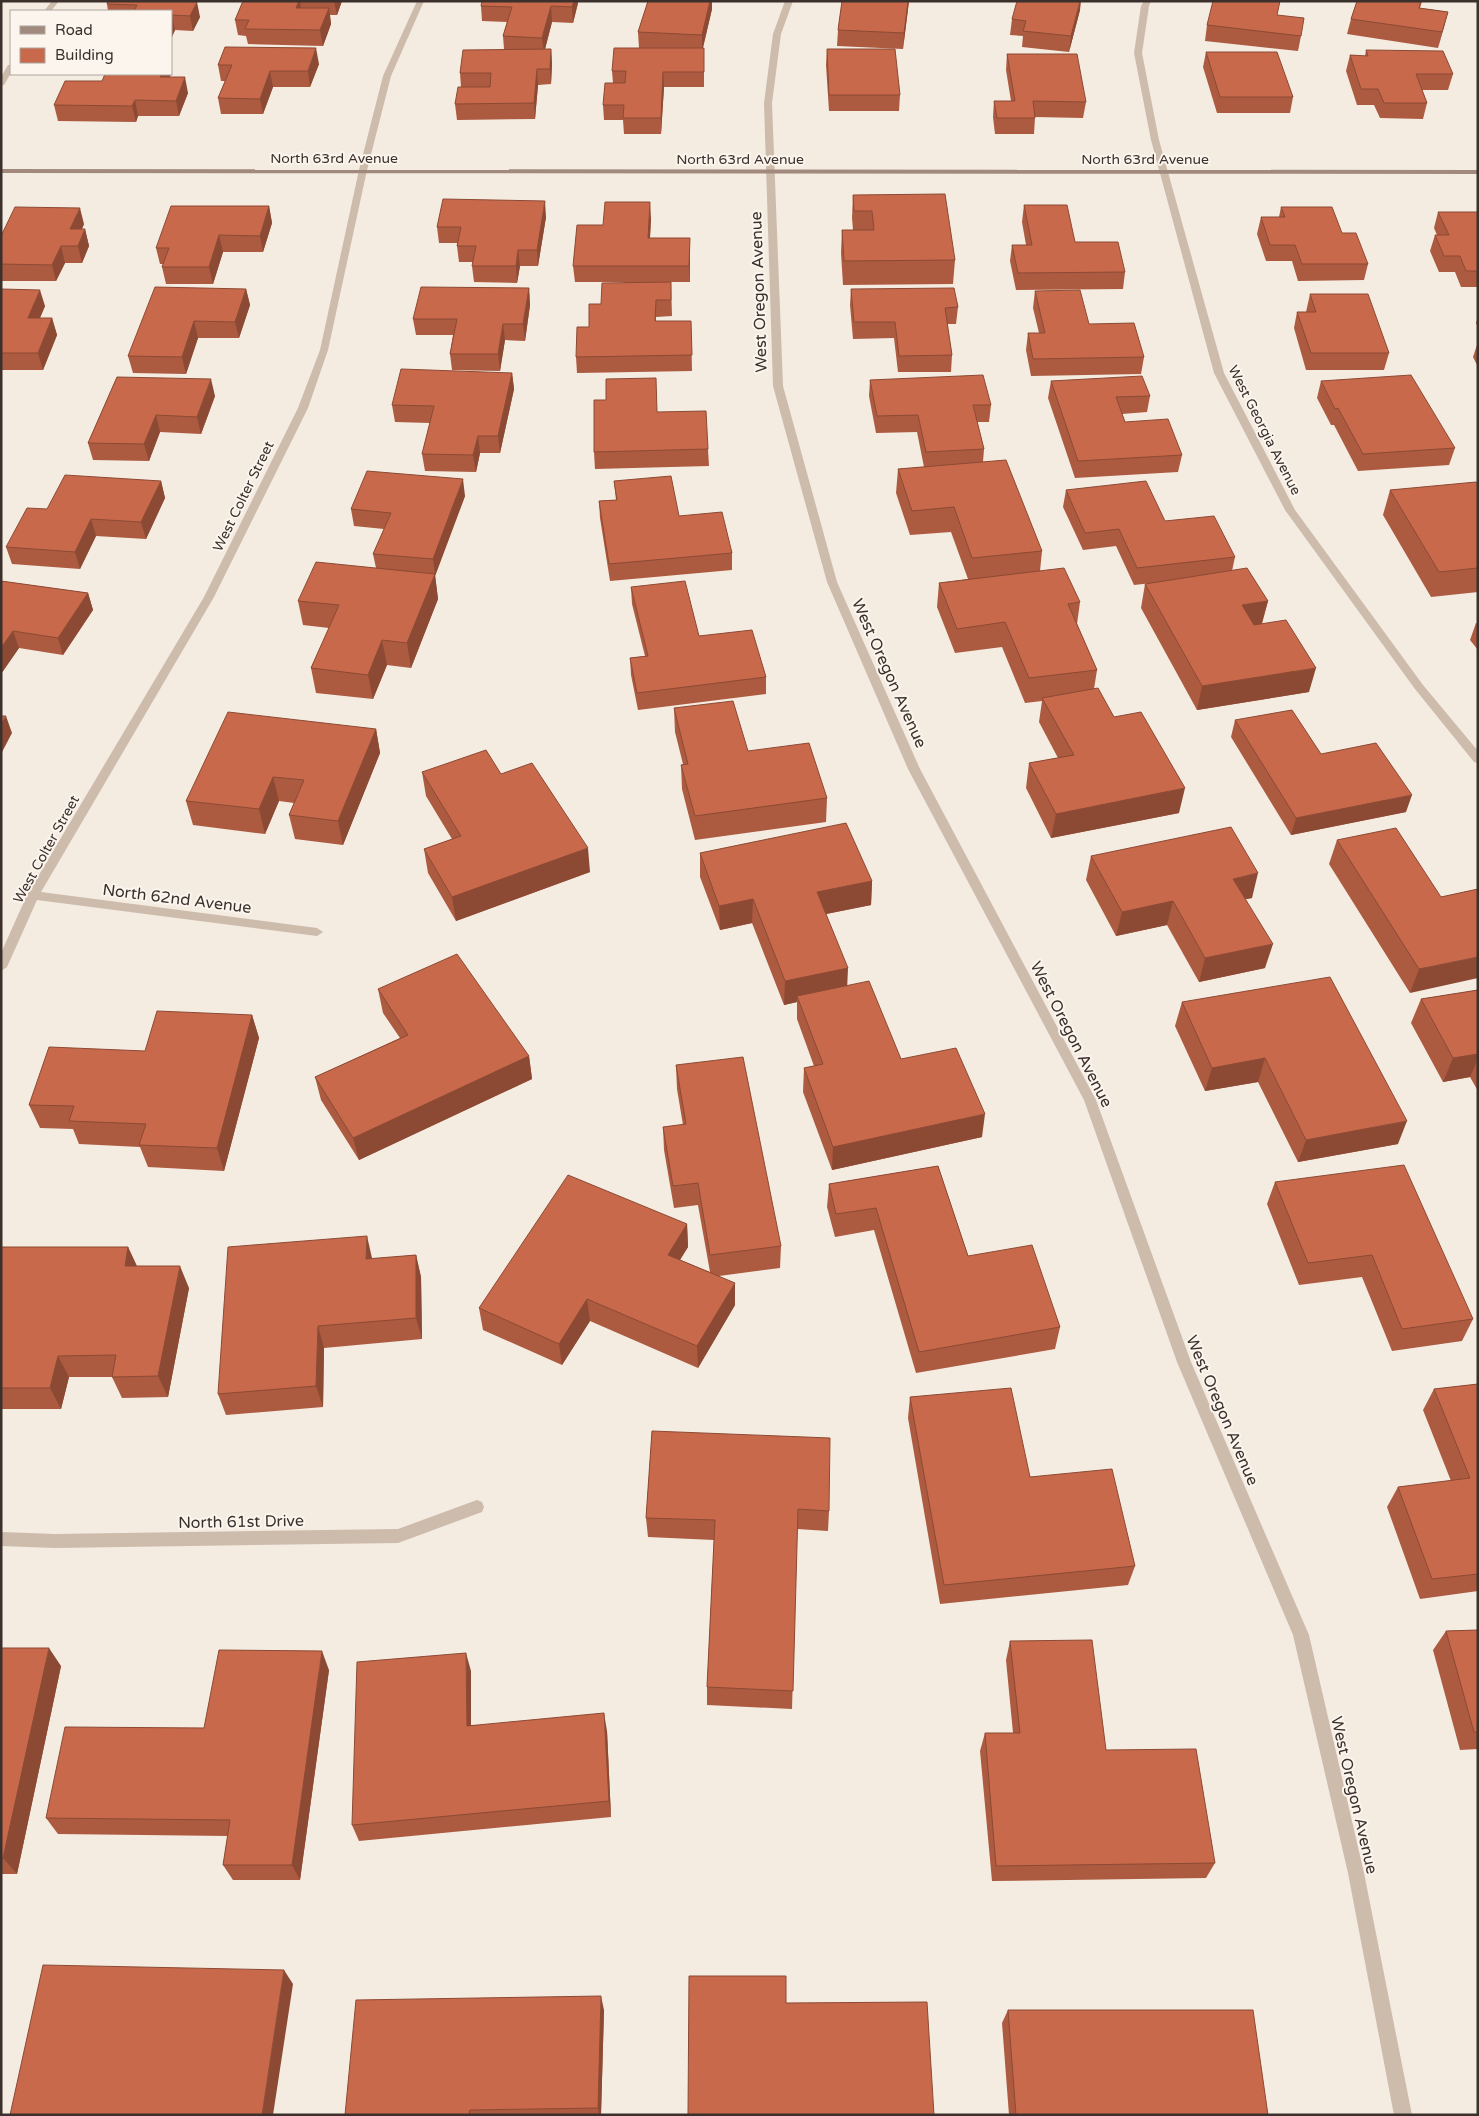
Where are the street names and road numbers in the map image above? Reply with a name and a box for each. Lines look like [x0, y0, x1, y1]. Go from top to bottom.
street label: North 63rd Avenue [270, 150, 398, 167]
street label: North 63rd Avenue [676, 151, 804, 168]
street label: North 63rd Avenue [1081, 151, 1209, 168]
street label: West Oregon Avenue [746, 211, 772, 373]
street label: West Georgia Avenue [1224, 363, 1305, 498]
street label: West Colter Street [209, 438, 278, 554]
street label: West Oregon Avenue [847, 596, 931, 751]
street label: West Colter Street [10, 792, 83, 906]
street label: North 62nd Avenue [101, 880, 252, 918]
street label: West Oregon Avenue [1026, 958, 1117, 1111]
street label: West Oregon Avenue [1181, 1332, 1263, 1488]
street label: North 61st Drive [178, 1511, 304, 1533]
street label: West Oregon Avenue [1326, 1714, 1382, 1876]

